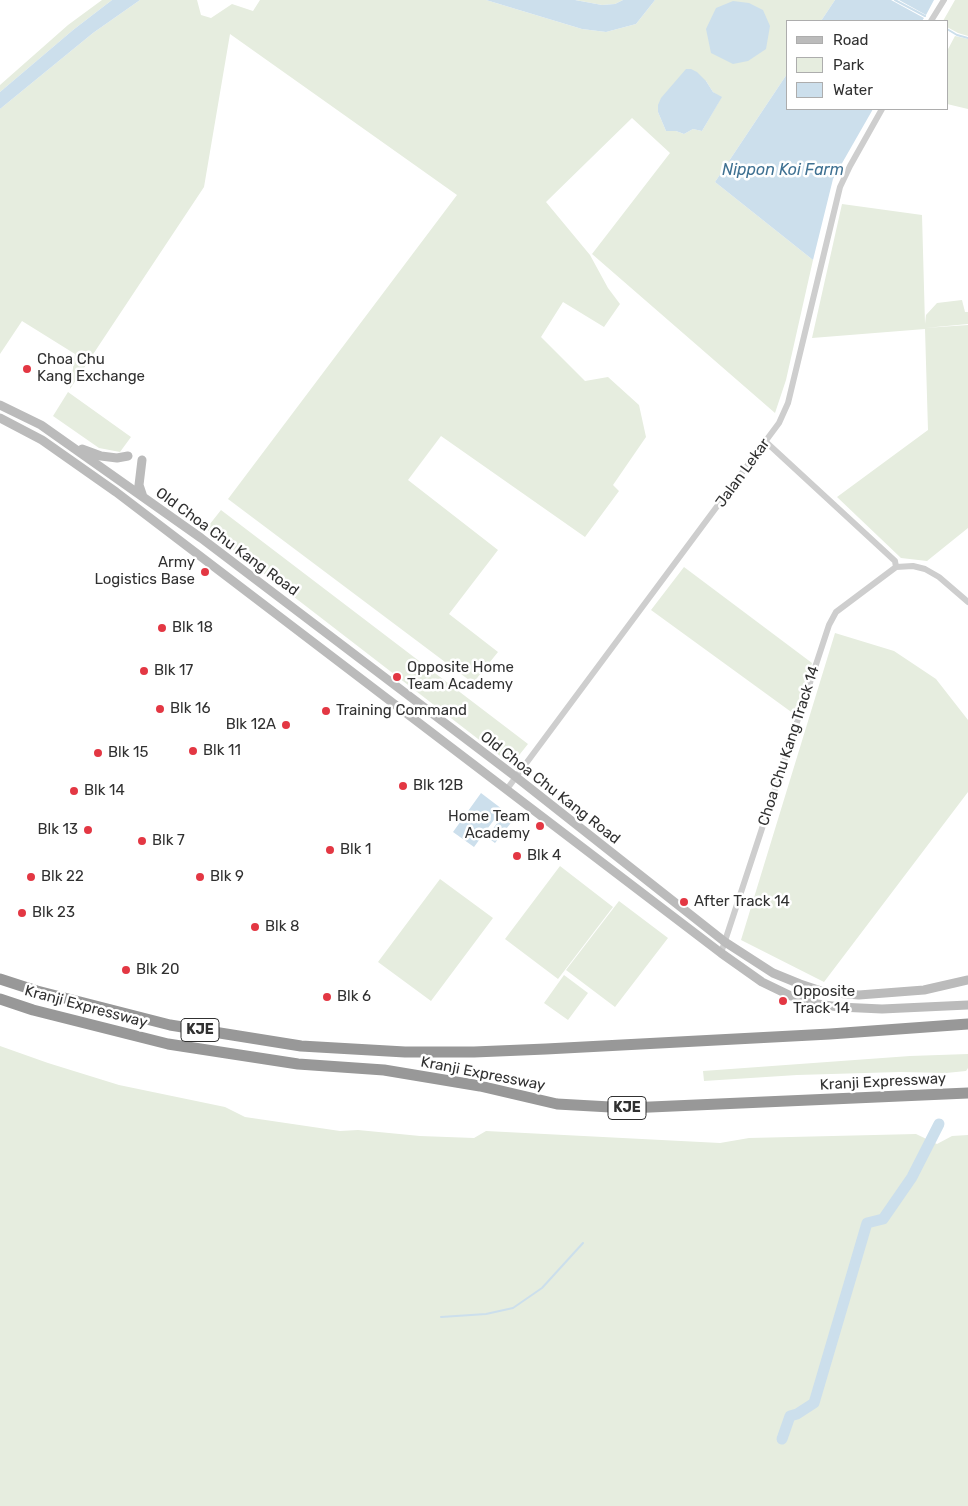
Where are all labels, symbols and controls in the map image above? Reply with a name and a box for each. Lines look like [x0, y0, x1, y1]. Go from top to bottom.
legend [786, 20, 948, 110]
text: Road [833, 31, 869, 49]
text: Park [833, 56, 864, 74]
text: Water [833, 81, 873, 99]
water label: Nippon Koi Farm [722, 160, 844, 180]
place label: Choa Chu Kang Exchange [37, 351, 145, 386]
marker: Choa Chu Kang Exchange [21, 363, 33, 375]
street label: Jalan Lekar [712, 435, 774, 511]
street label: Old Choa Chu Kang Road [152, 484, 302, 600]
place label: Army Logistics Base [94, 554, 195, 589]
marker: Army Logistics Base [199, 566, 211, 578]
place label: Blk 18 [172, 619, 213, 637]
marker: Blk 18 [156, 622, 168, 634]
place label: Opposite Home Team Academy [407, 659, 514, 694]
place label: Blk 17 [154, 662, 193, 680]
street label: Choa Chu Kang Track 14 [755, 664, 823, 828]
marker: Blk 17 [138, 665, 150, 677]
marker: Opposite Home Team Academy [391, 671, 403, 683]
place label: Blk 16 [170, 700, 211, 718]
place label: Training Command [336, 702, 467, 720]
marker: Blk 16 [154, 703, 166, 715]
marker: Training Command [320, 705, 332, 717]
place label: Blk 12A [226, 716, 276, 734]
marker: Blk 12A [280, 719, 292, 731]
street label: Old Choa Chu Kang Road [477, 728, 623, 848]
place label: Blk 11 [203, 742, 241, 760]
place label: Blk 15 [108, 744, 148, 762]
marker: Blk 11 [187, 745, 199, 757]
marker: Blk 15 [92, 747, 104, 759]
place label: Blk 12B [413, 777, 463, 795]
marker: Blk 12B [397, 780, 409, 792]
place label: Blk 14 [84, 782, 125, 800]
marker: Blk 14 [68, 785, 80, 797]
place label: Home Team Academy [448, 808, 530, 843]
marker: Home Team Academy [534, 820, 546, 832]
place label: Blk 13 [37, 821, 78, 839]
marker: Blk 13 [82, 824, 94, 836]
place label: Blk 7 [152, 832, 185, 850]
marker: Blk 7 [136, 835, 148, 847]
place label: Blk 1 [340, 841, 371, 859]
marker: Blk 1 [324, 844, 336, 856]
place label: Blk 4 [527, 847, 561, 865]
marker: Blk 4 [511, 850, 523, 862]
place label: Blk 22 [41, 868, 84, 886]
place label: Blk 9 [210, 868, 244, 886]
marker: Blk 22 [25, 871, 37, 883]
marker: Blk 9 [194, 871, 206, 883]
place label: After Track 14 [694, 893, 790, 911]
marker: After Track 14 [678, 896, 690, 908]
place label: Blk 23 [32, 904, 75, 922]
marker: Blk 23 [16, 907, 28, 919]
place label: Blk 8 [265, 918, 300, 936]
marker: Blk 8 [249, 921, 261, 933]
place label: Blk 20 [136, 961, 179, 979]
marker: Blk 20 [120, 964, 132, 976]
street label: Kranji Expressway [23, 982, 149, 1032]
place label: Opposite Track 14 [793, 983, 855, 1018]
place label: Blk 6 [337, 988, 371, 1006]
marker: Blk 6 [321, 991, 333, 1003]
marker: Opposite Track 14 [777, 995, 789, 1007]
road number: KJE [181, 1018, 219, 1042]
street label: Kranji Expressway [419, 1053, 547, 1095]
street label: Kranji Expressway [819, 1070, 947, 1094]
road number: KJE [608, 1096, 646, 1120]

